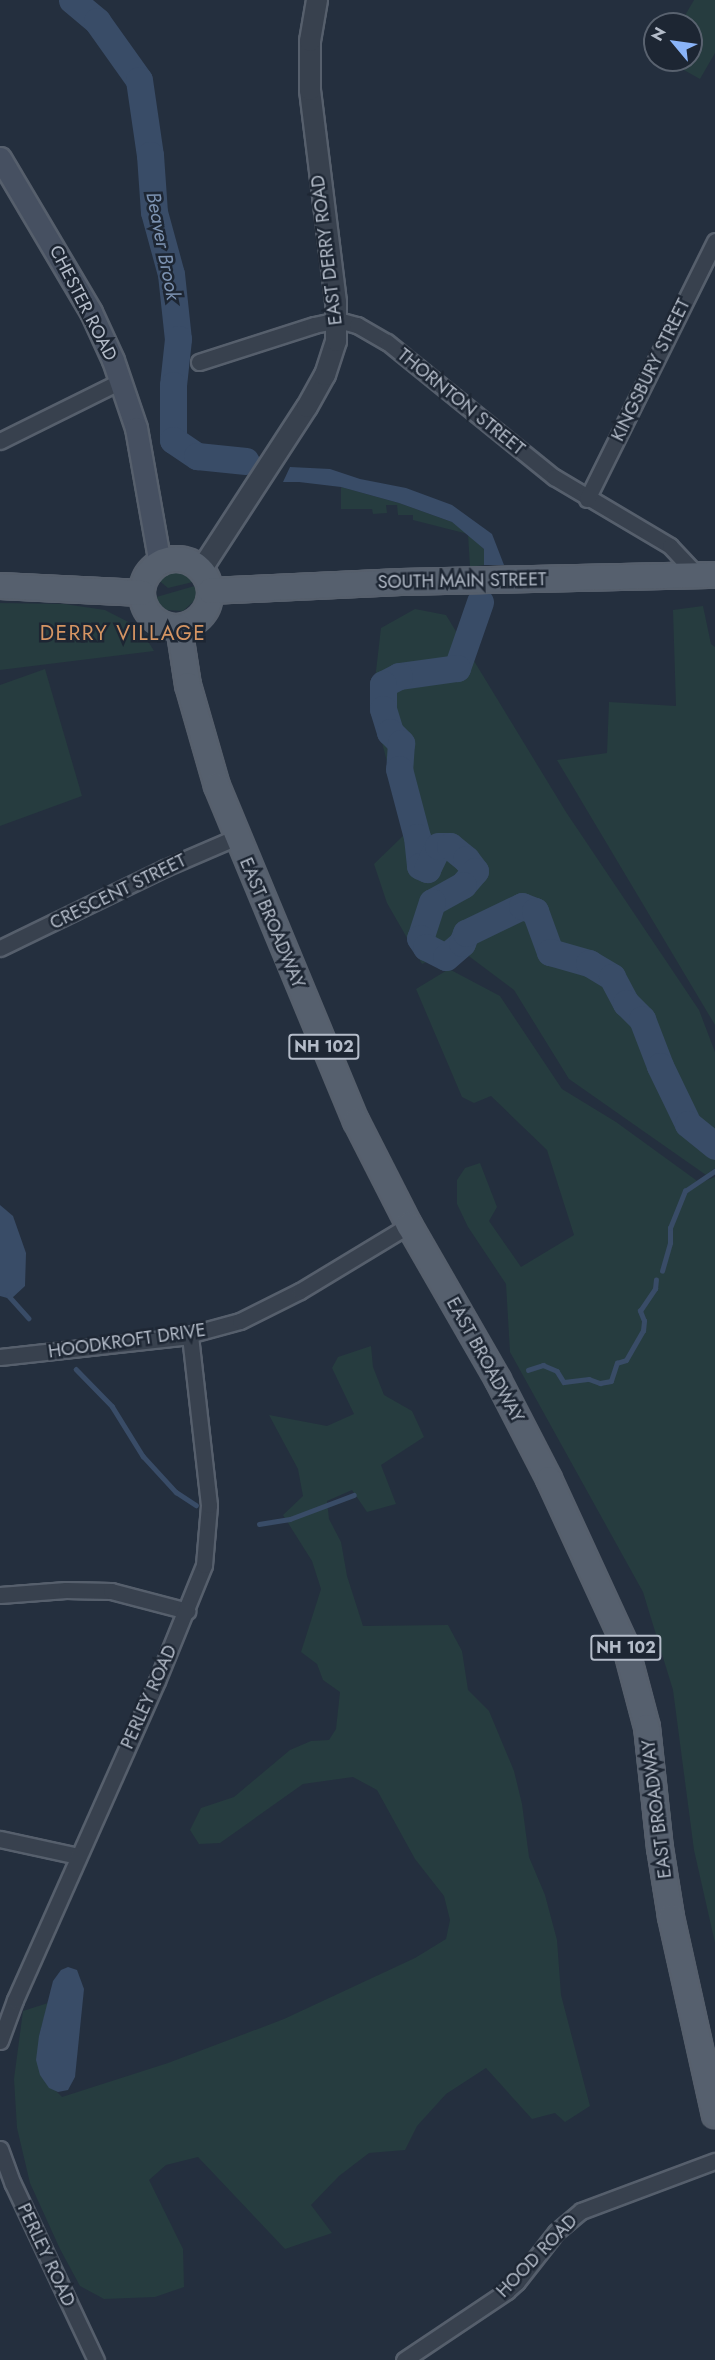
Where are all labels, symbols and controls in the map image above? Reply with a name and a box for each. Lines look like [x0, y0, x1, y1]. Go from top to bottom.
north arrow [643, 12, 703, 72]
text: N [645, 23, 672, 45]
street label: EAST DERRY ROAD [307, 174, 347, 326]
water label: Beaver Brook [141, 190, 185, 302]
street label: CHESTER ROAD [45, 242, 121, 364]
street label: KINGSBURY STREET [607, 295, 695, 445]
street label: THORNTON STREET [393, 344, 529, 460]
street label: SOUTH MAIN STREET [377, 569, 547, 593]
district label: DERRY VILLAGE [40, 620, 206, 646]
street label: CRESCENT STREET [46, 850, 190, 934]
street label: EAST BROADWAY [235, 855, 309, 991]
road number: NH 102 [288, 1034, 360, 1060]
street label: EAST BROADWAY [442, 1294, 528, 1426]
street label: HOODKROFT DRIVE [47, 1319, 207, 1363]
road number: NH 102 [590, 1635, 662, 1661]
street label: PERLEY ROAD [117, 1642, 181, 1752]
street label: EAST BROADWAY [638, 1738, 676, 1880]
street label: PERLEY ROAD [13, 2200, 79, 2310]
street label: HOOD ROAD [492, 2210, 582, 2302]

